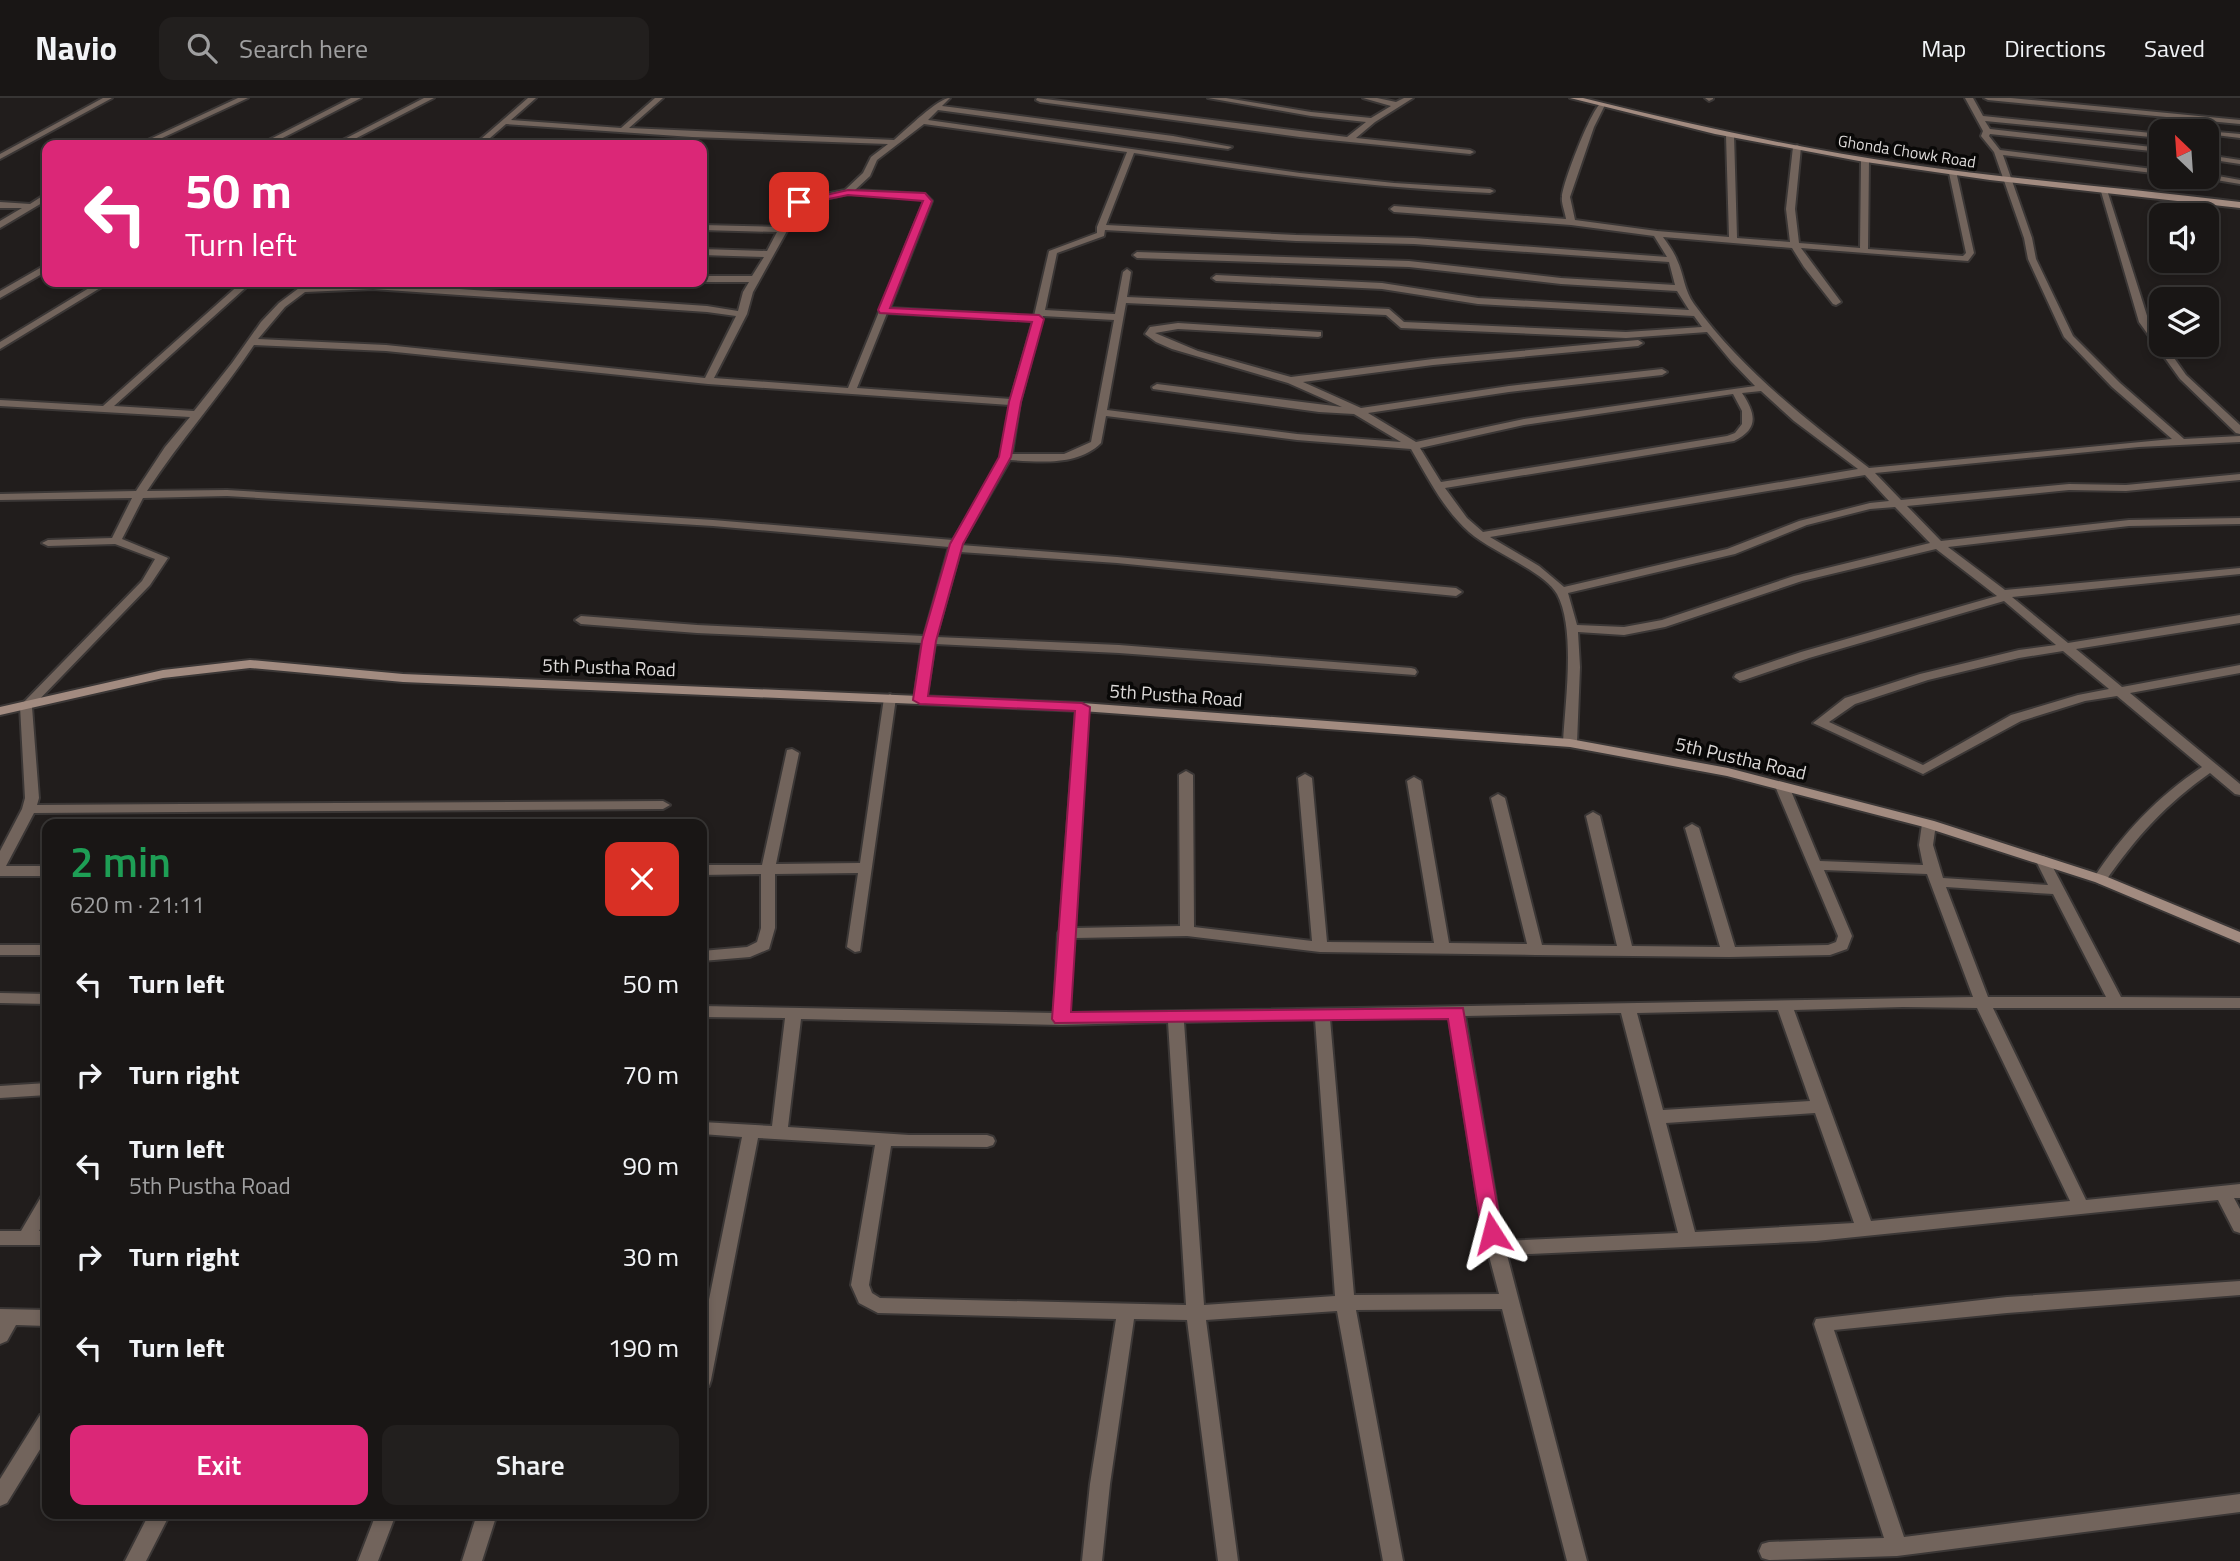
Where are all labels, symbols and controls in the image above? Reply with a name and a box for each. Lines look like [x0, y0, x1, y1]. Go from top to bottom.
search box [159, 17, 649, 80]
text: Navio [35, 23, 117, 73]
icon: search [183, 29, 221, 67]
text: Search here [239, 29, 368, 68]
text: Map [1921, 30, 1966, 66]
text: Directions [2004, 30, 2106, 66]
text: Saved [2144, 30, 2205, 66]
north arrow [2149, 119, 2219, 189]
map controls [2149, 119, 2219, 357]
street label: Ghonda Chowk Road [1836, 128, 1978, 174]
text: 50 m [185, 152, 292, 227]
icon: left [70, 168, 161, 259]
pin [769, 172, 829, 232]
icon: arrive [780, 183, 818, 221]
button: sound [2149, 203, 2219, 273]
text: Turn left [185, 220, 297, 268]
button: layers [2149, 287, 2219, 357]
street label: 5th Pustha Road [542, 650, 676, 683]
street label: 5th Pustha Road [1108, 675, 1244, 714]
street label: 5th Pustha Road [1673, 728, 1809, 787]
text: 2 min [70, 829, 171, 893]
button: close [605, 842, 679, 916]
text: 620 m · 21:11 [70, 887, 205, 922]
text: Turn left [129, 964, 224, 1003]
text: 50 m [622, 964, 679, 1003]
icon: left [70, 965, 108, 1003]
text: Turn right [129, 1055, 240, 1094]
text: 70 m [622, 1055, 679, 1094]
icon: right [70, 1056, 108, 1094]
text: Turn left [129, 1129, 224, 1168]
text: 90 m [622, 1146, 679, 1185]
icon: left [70, 1147, 108, 1185]
text: 5th Pustha Road [129, 1168, 291, 1203]
position arrow [1455, 1196, 1529, 1270]
text: Turn right [129, 1237, 240, 1276]
text: 30 m [622, 1237, 679, 1276]
icon: right [70, 1238, 108, 1276]
text: Turn left [129, 1328, 224, 1367]
text: 190 m [608, 1328, 679, 1367]
icon: left [70, 1329, 108, 1367]
button: Exit [70, 1425, 368, 1505]
button: Share [382, 1425, 679, 1505]

